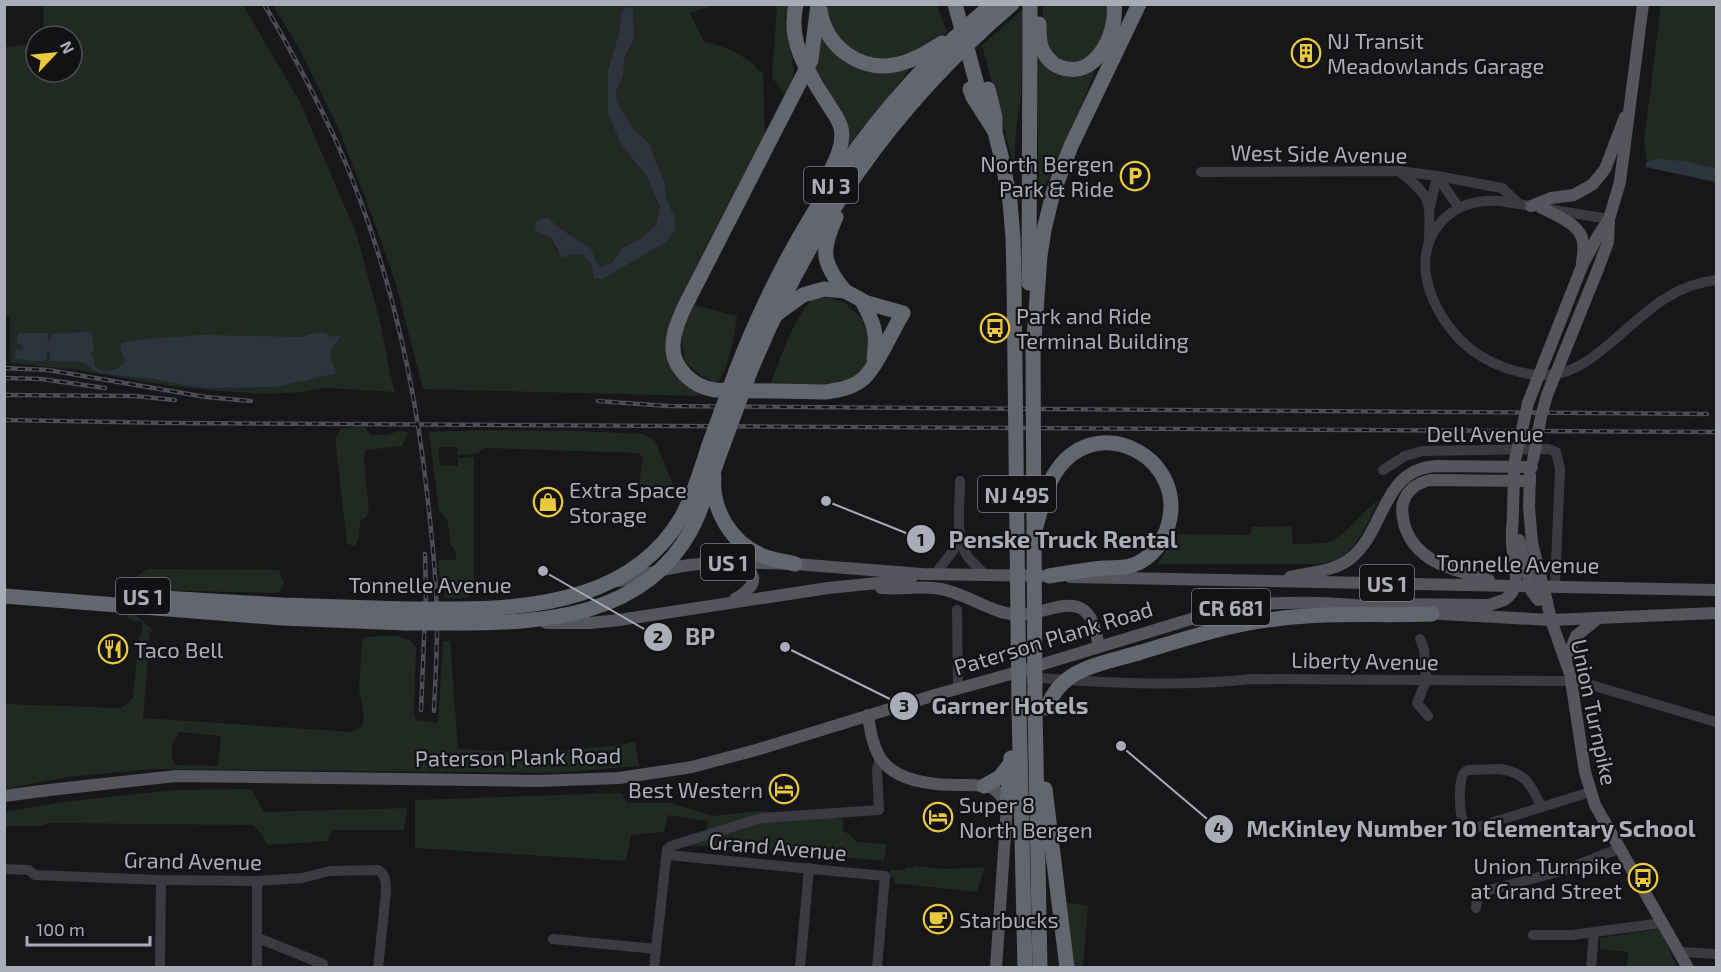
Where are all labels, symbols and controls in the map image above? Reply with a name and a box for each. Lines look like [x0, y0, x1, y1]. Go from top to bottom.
north arrow [24, 24, 84, 84]
place label: NJ Transit Meadowlands Garage [1327, 27, 1544, 78]
building icon: NJ Transit Meadowlands Garage [1290, 37, 1322, 69]
text: N [57, 38, 79, 57]
street label: West Side Avenue [1230, 138, 1408, 168]
place label: North Bergen Park & Ride [980, 150, 1114, 201]
parking icon: North Bergen Park & Ride [1119, 160, 1151, 192]
road number: NJ 3 [804, 167, 858, 203]
place label: Park and Ride Terminal Building [1016, 302, 1189, 353]
bus stop icon: Park and Ride Terminal Building [979, 312, 1011, 344]
street label: Dell Avenue [1426, 420, 1544, 446]
place label: Extra Space Storage [569, 476, 687, 527]
road number: NJ 495 [978, 476, 1056, 512]
shop icon: Extra Space Storage [532, 486, 564, 518]
callout: Penske Truck Rental [906, 518, 1190, 560]
text: Penske Truck Rental [948, 524, 1178, 553]
text: 1 [917, 528, 925, 550]
road number: US 1 [701, 544, 755, 580]
street label: Tonnelle Avenue [1436, 549, 1600, 577]
road number: US 1 [1360, 565, 1414, 601]
street label: Tonnelle Avenue [348, 571, 512, 597]
road number: US 1 [116, 578, 170, 614]
road number: CR 681 [1192, 589, 1270, 625]
street label: Paterson Plank Road [951, 594, 1155, 680]
callout: BP [643, 616, 727, 658]
text: BP [685, 621, 715, 650]
text: 2 [653, 625, 663, 647]
restaurant icon: Taco Bell [97, 633, 129, 665]
place label: Taco Bell [134, 636, 224, 662]
street label: Union Turnpike [1567, 637, 1623, 787]
street label: Liberty Avenue [1291, 646, 1439, 674]
callout: Garner Hotels [889, 685, 1101, 727]
text: Garner Hotels [931, 690, 1089, 719]
text: 3 [899, 694, 909, 716]
street label: Paterson Plank Road [415, 741, 621, 771]
hotel icon: Best Western [768, 773, 800, 805]
place label: Best Western [628, 776, 763, 802]
place label: Super 8 North Bergen [959, 791, 1093, 842]
hotel icon: Super 8 North Bergen [922, 801, 954, 833]
callout: McKinley Number 10 Elementary School [1204, 808, 1709, 850]
text: McKinley Number 10 Elementary School [1246, 813, 1696, 842]
text: 4 [1213, 817, 1225, 839]
street label: Grand Avenue [708, 827, 848, 865]
street label: Grand Avenue [124, 846, 262, 874]
place label: Union Turnpike at Grand Street [1470, 852, 1622, 903]
bus stop icon: Union Turnpike at Grand Street [1627, 862, 1659, 894]
cafe icon: Starbucks [922, 903, 954, 935]
place label: Starbucks [959, 906, 1059, 932]
scale bar [27, 909, 150, 947]
text: 100 m [36, 918, 85, 940]

